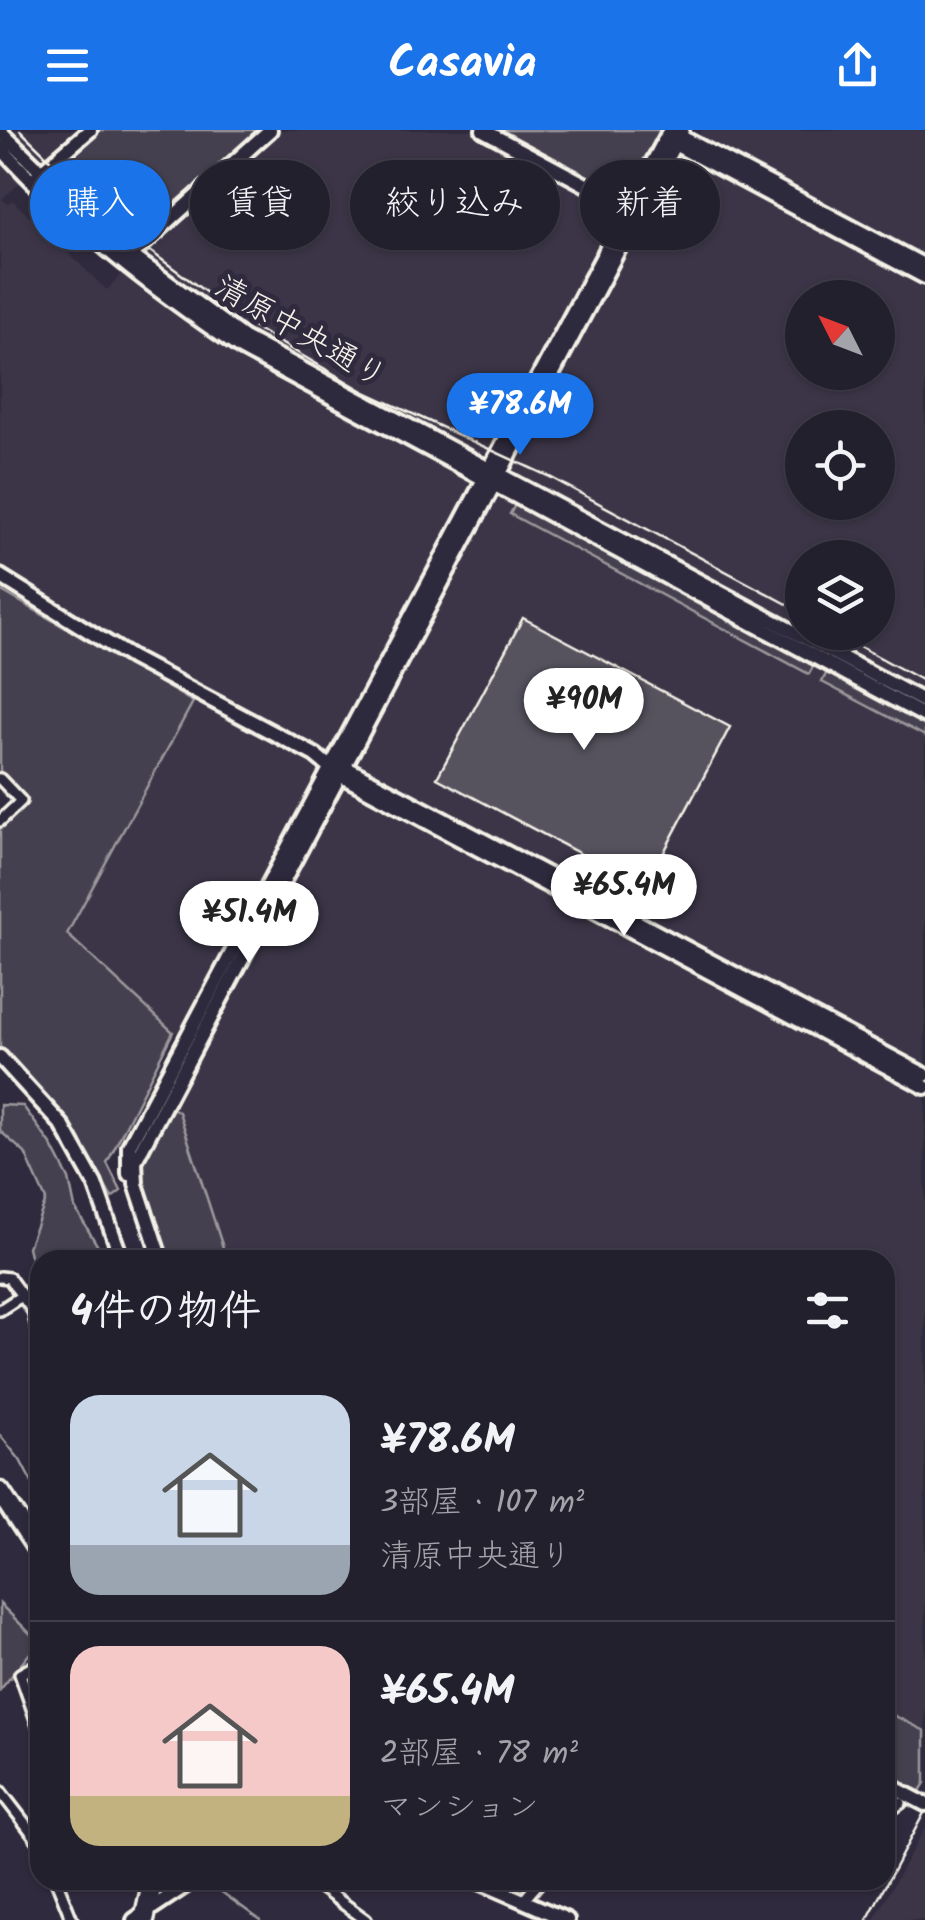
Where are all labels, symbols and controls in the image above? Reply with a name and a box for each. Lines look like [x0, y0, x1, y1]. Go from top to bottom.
text: Casavia [388, 29, 537, 101]
icon: menu [40, 38, 95, 93]
icon: share [830, 38, 885, 93]
chip: 購入 [30, 160, 170, 250]
chip: 賃貸 [190, 160, 330, 250]
chip: 絞り込み [350, 160, 560, 250]
chip: 新着 [580, 160, 720, 250]
street label: 清原中央通り [204, 263, 396, 403]
north arrow [785, 280, 895, 390]
map controls [785, 280, 895, 650]
pin: ¥78.6M [439, 373, 601, 458]
text: ¥78.6M [469, 380, 571, 431]
button: locate [785, 410, 895, 520]
button: layers [785, 540, 895, 650]
pin: ¥90M [525, 668, 643, 753]
text: ¥90M [546, 675, 622, 726]
pin: ¥65.4M [543, 854, 705, 939]
text: ¥65.4M [573, 861, 675, 912]
pin: ¥51.4M [168, 881, 330, 966]
text: ¥51.4M [202, 888, 296, 939]
text: 4件の物件 [70, 1279, 261, 1346]
icon: filters [800, 1283, 855, 1338]
text: ¥78.6M [380, 1408, 515, 1475]
icon: home [150, 1435, 270, 1555]
text: 3部屋 · 107 m² [380, 1478, 584, 1529]
text: 清原中央通り [380, 1532, 572, 1583]
text: ¥65.4M [380, 1659, 514, 1726]
icon: home [150, 1686, 270, 1806]
text: 2部屋 · 78 m² [380, 1729, 578, 1780]
text: マンション [380, 1783, 539, 1834]

